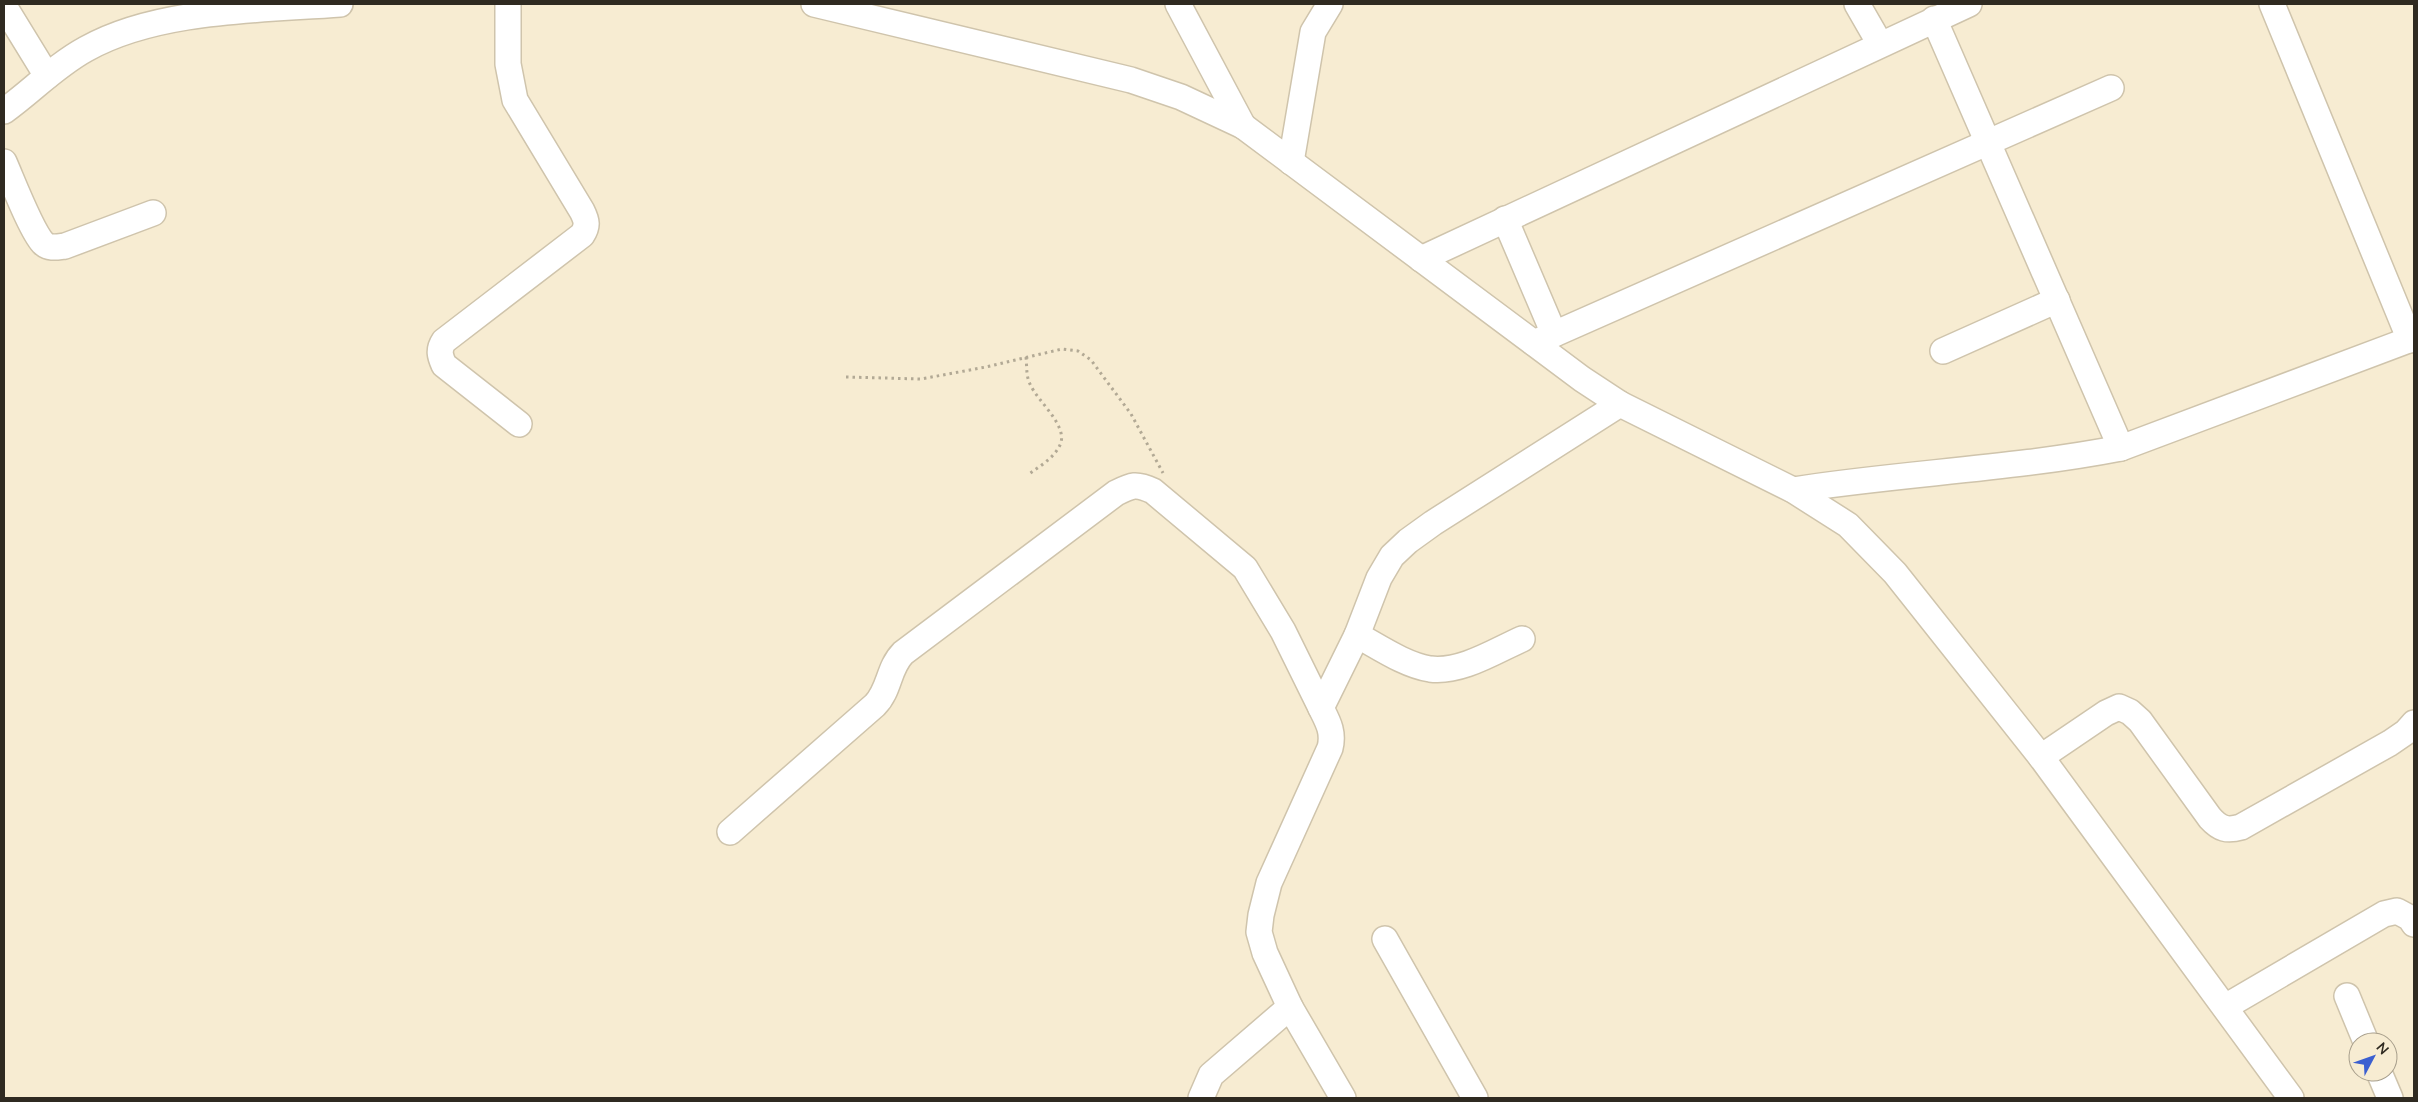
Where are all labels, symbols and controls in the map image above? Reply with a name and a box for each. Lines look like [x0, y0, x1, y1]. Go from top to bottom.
north arrow [2348, 1032, 2398, 1082]
text: N [2372, 1039, 2393, 1059]

